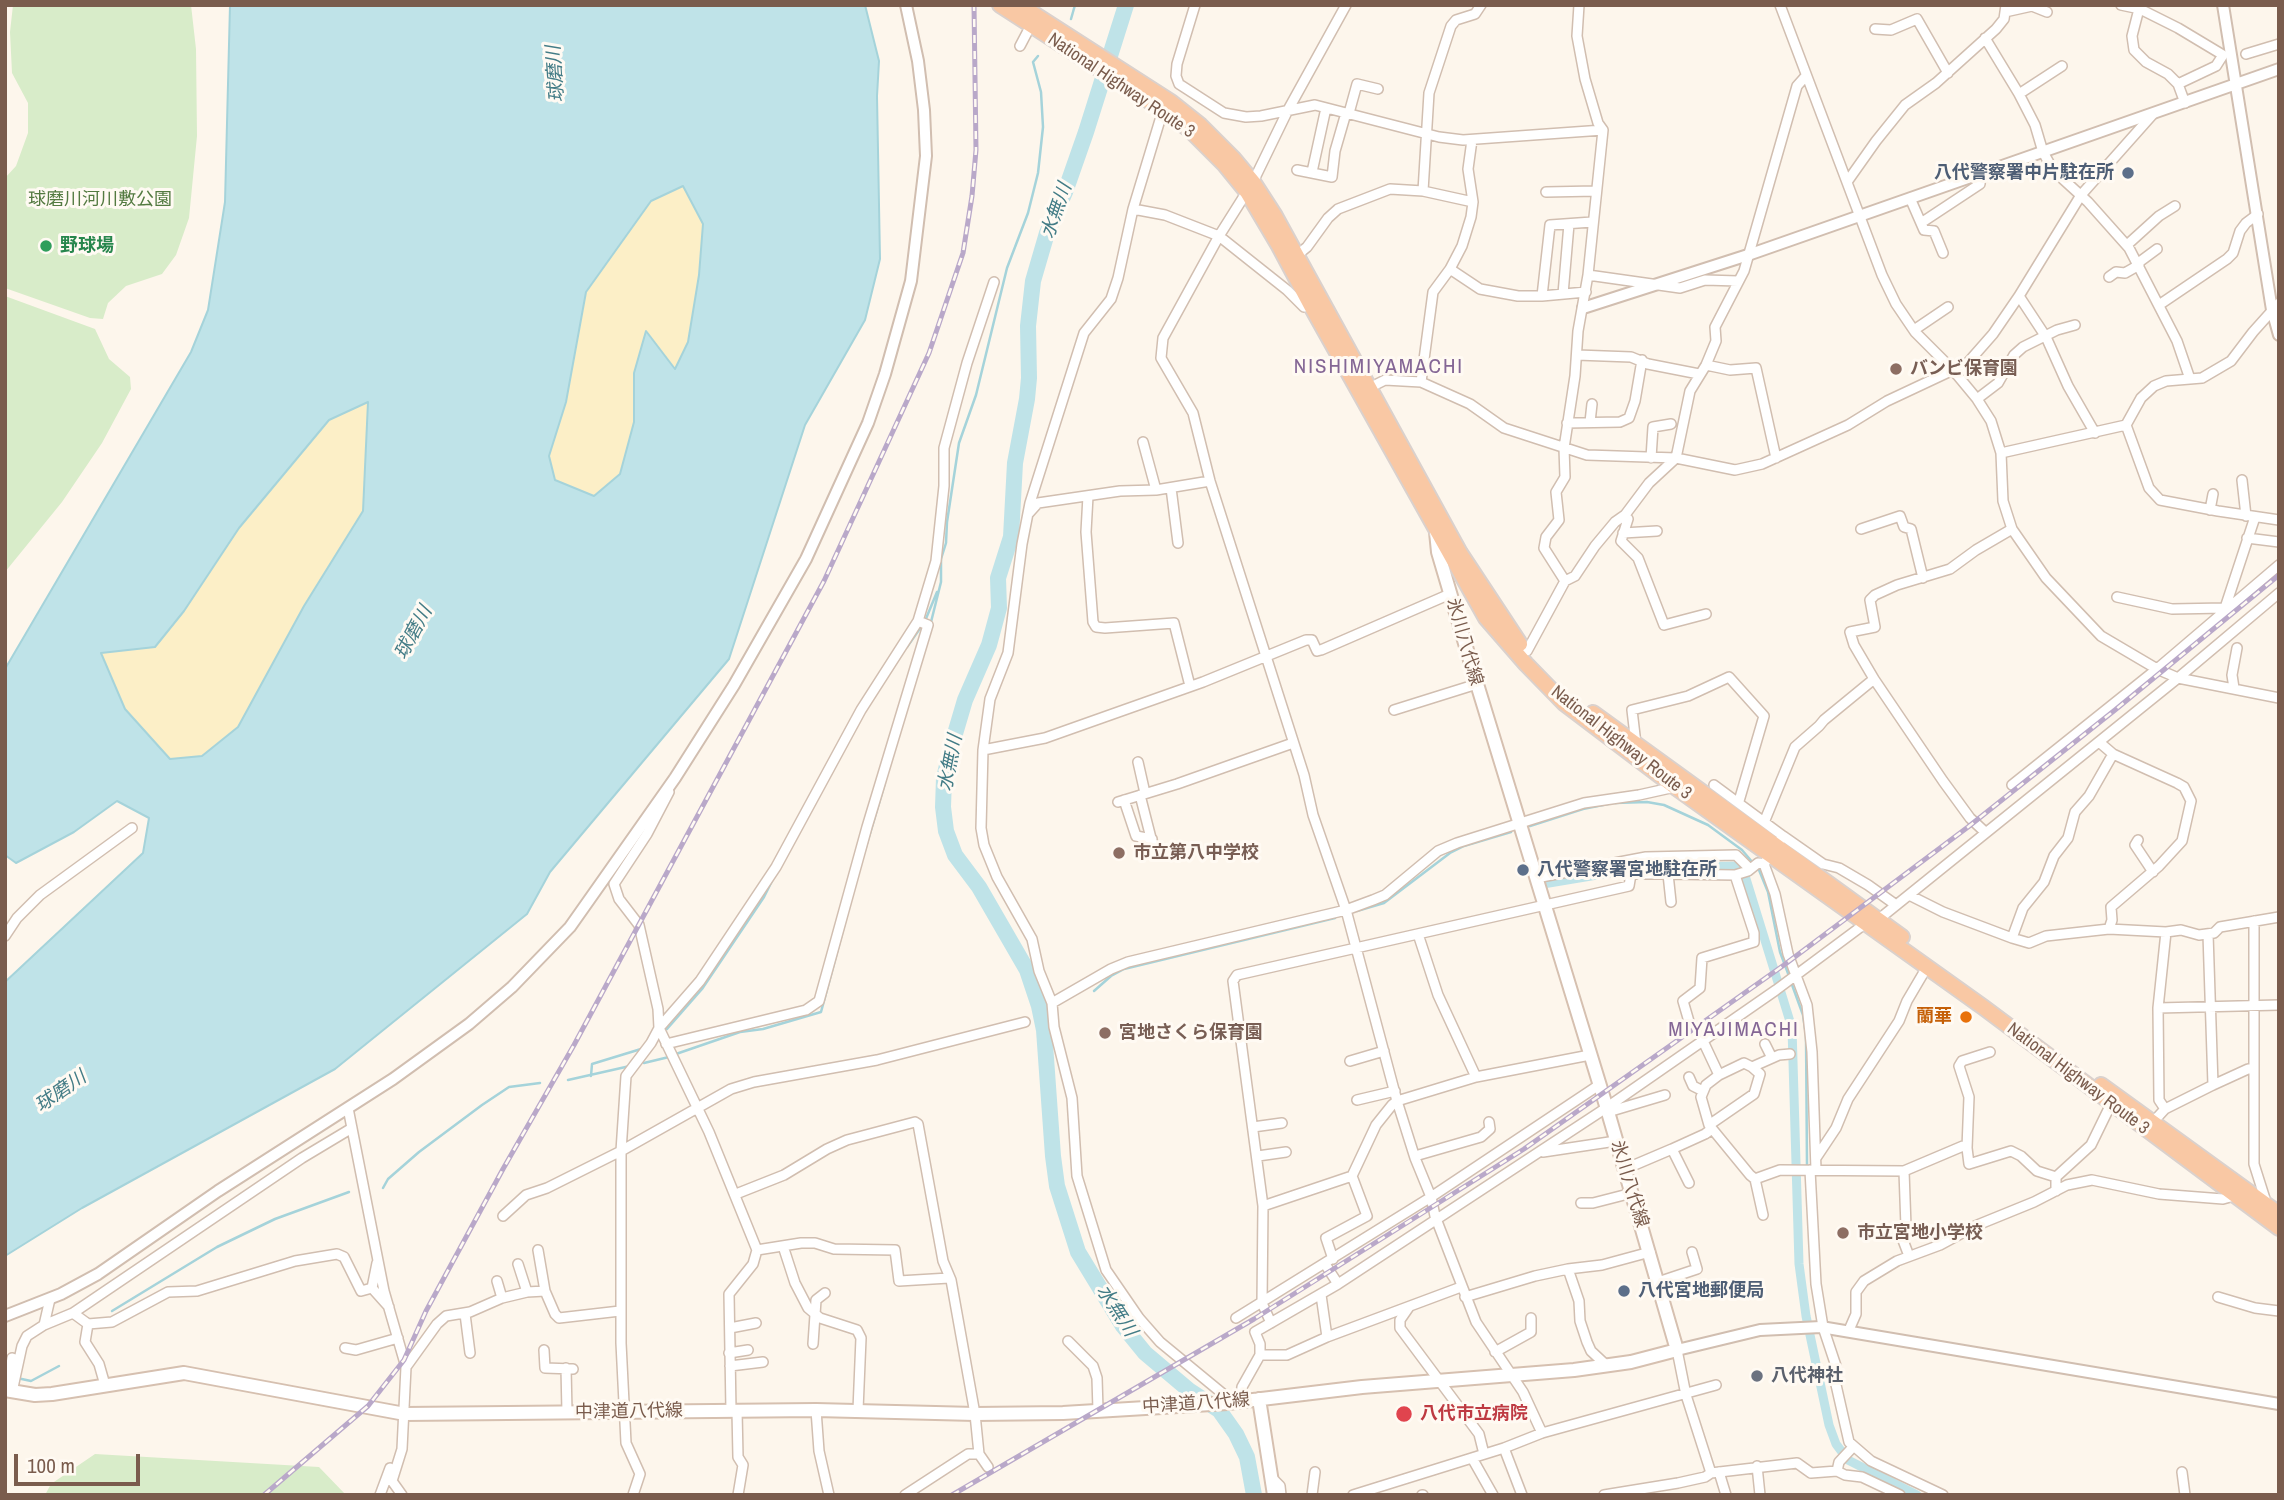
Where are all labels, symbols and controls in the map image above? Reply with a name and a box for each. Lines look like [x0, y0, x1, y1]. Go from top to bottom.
street label: National Highway Route 3 [1044, 29, 1198, 143]
water label: 球磨川 [543, 45, 569, 103]
place label: 八代警察署中片駐在所 [1934, 162, 2114, 184]
marker: 八代警察署中片駐在所 [2120, 165, 2136, 181]
water label: 水無川 [1037, 180, 1077, 242]
park label: 球磨川河川敷公園 [28, 189, 172, 211]
place label: 野球場 [60, 235, 114, 257]
marker: 野球場 [38, 238, 54, 254]
district label: NISHIMIYAMACHI [1296, 354, 1462, 380]
place label: バンビ保育園 [1910, 358, 2018, 380]
marker: バンビ保育園 [1888, 361, 1904, 377]
street label: 氷川八代線 [1441, 596, 1487, 688]
water label: 球磨川 [391, 602, 437, 664]
street label: National Highway Route 3 [1546, 681, 1696, 805]
water label: 水無川 [934, 733, 968, 793]
place label: 市立第八中学校 [1133, 842, 1259, 864]
marker: 市立第八中学校 [1111, 845, 1127, 861]
place label: 八代警察署宮地駐在所 [1537, 859, 1717, 881]
marker: 八代警察署宮地駐在所 [1515, 862, 1531, 878]
place label: 蘭華 [1916, 1006, 1952, 1028]
marker: 蘭華 [1958, 1009, 1974, 1025]
district label: MIYAJIMACHI [1670, 1017, 1798, 1043]
street label: National Highway Route 3 [2003, 1019, 2153, 1139]
place label: 宮地さくら保育園 [1119, 1022, 1263, 1044]
marker: 宮地さくら保育園 [1097, 1025, 1113, 1041]
water label: 球磨川 [31, 1066, 91, 1118]
street label: 氷川八代線 [1606, 1138, 1652, 1230]
place label: 市立宮地小学校 [1857, 1222, 1983, 1244]
marker: 市立宮地小学校 [1835, 1225, 1851, 1241]
place label: 八代宮地郵便局 [1638, 1280, 1764, 1302]
water label: 水無川 [1091, 1281, 1141, 1341]
marker: 八代宮地郵便局 [1616, 1283, 1632, 1299]
place label: 八代神社 [1771, 1365, 1843, 1387]
marker: 八代神社 [1749, 1368, 1765, 1384]
street label: 中津道八代線 [1141, 1389, 1251, 1419]
street label: 中津道八代線 [575, 1400, 683, 1424]
place label: 八代市立病院 [1420, 1403, 1528, 1425]
marker: 八代市立病院 [1394, 1404, 1414, 1424]
scale bar [18, 1440, 144, 1484]
text: 100 m [27, 1451, 75, 1480]

